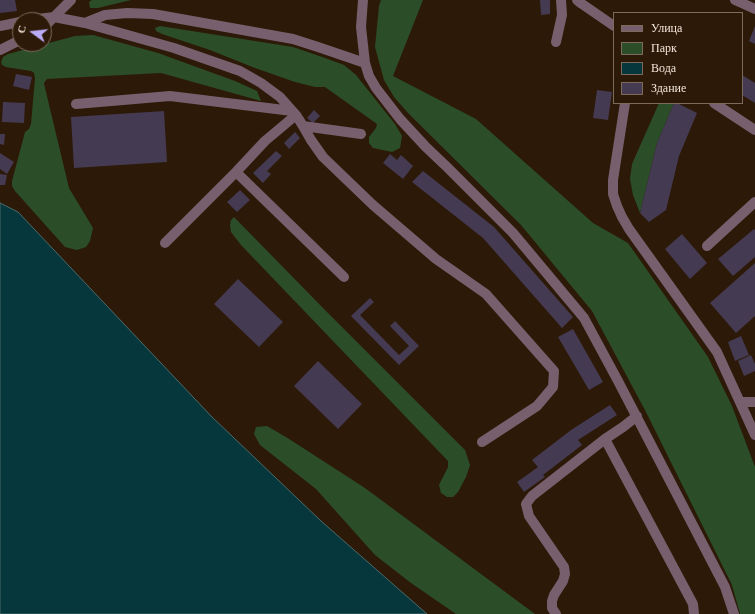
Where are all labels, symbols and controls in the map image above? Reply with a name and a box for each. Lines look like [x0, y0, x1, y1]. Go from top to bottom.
north arrow [12, 12, 52, 52]
legend [613, 12, 743, 104]
text: Улица [651, 20, 682, 35]
text: С [14, 24, 29, 35]
text: Парк [651, 40, 677, 55]
text: Вода [651, 60, 676, 75]
text: Здание [651, 80, 686, 95]

